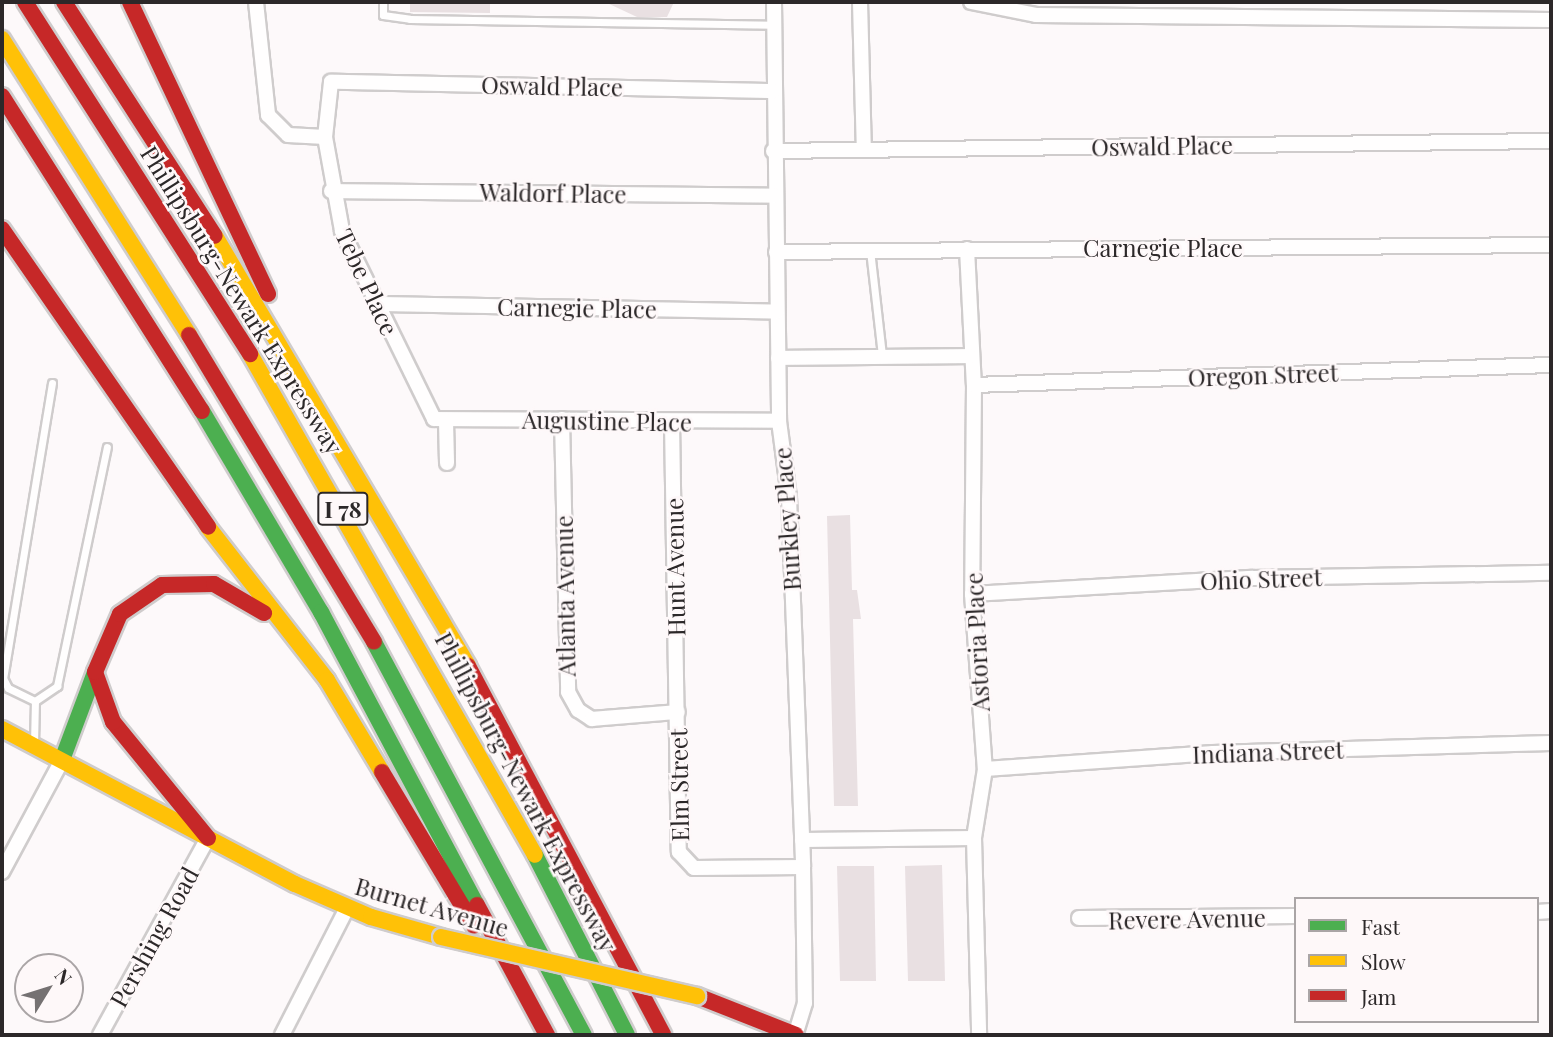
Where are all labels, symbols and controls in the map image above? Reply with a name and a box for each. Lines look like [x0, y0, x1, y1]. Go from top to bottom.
street label: Oswald Place [481, 70, 623, 102]
street label: Oswald Place [1091, 130, 1233, 162]
street label: Phillipsburg-Newark Expressway [135, 140, 349, 460]
street label: Waldorf Place [479, 177, 627, 209]
street label: Tebe Place [330, 224, 404, 340]
street label: Carnegie Place [1083, 234, 1243, 262]
street label: Carnegie Place [497, 292, 657, 324]
street label: Oregon Street [1187, 358, 1339, 392]
street label: Augustine Place [522, 405, 692, 437]
street label: Burkley Place [768, 446, 806, 592]
road number: I 78 [317, 489, 369, 528]
street label: Hunt Avenue [659, 497, 691, 637]
street label: Atlanta Avenue [549, 515, 581, 677]
street label: Ohio Street [1199, 562, 1323, 596]
street label: Astoria Place [959, 572, 995, 712]
street label: Phillipsburg-Newark Expressway [429, 627, 623, 957]
street label: Elm Street [664, 728, 694, 842]
street label: Indiana Street [1191, 735, 1345, 769]
street label: Pershing Road [104, 862, 204, 1012]
street label: Burnet Avenue [351, 871, 513, 943]
legend [1294, 897, 1539, 1023]
street label: Revere Avenue [1107, 903, 1267, 935]
text: Fast [1361, 912, 1400, 940]
text: Slow [1361, 947, 1406, 975]
north arrow [14, 953, 84, 1023]
text: N [50, 963, 78, 990]
text: Jam [1361, 982, 1397, 1010]

